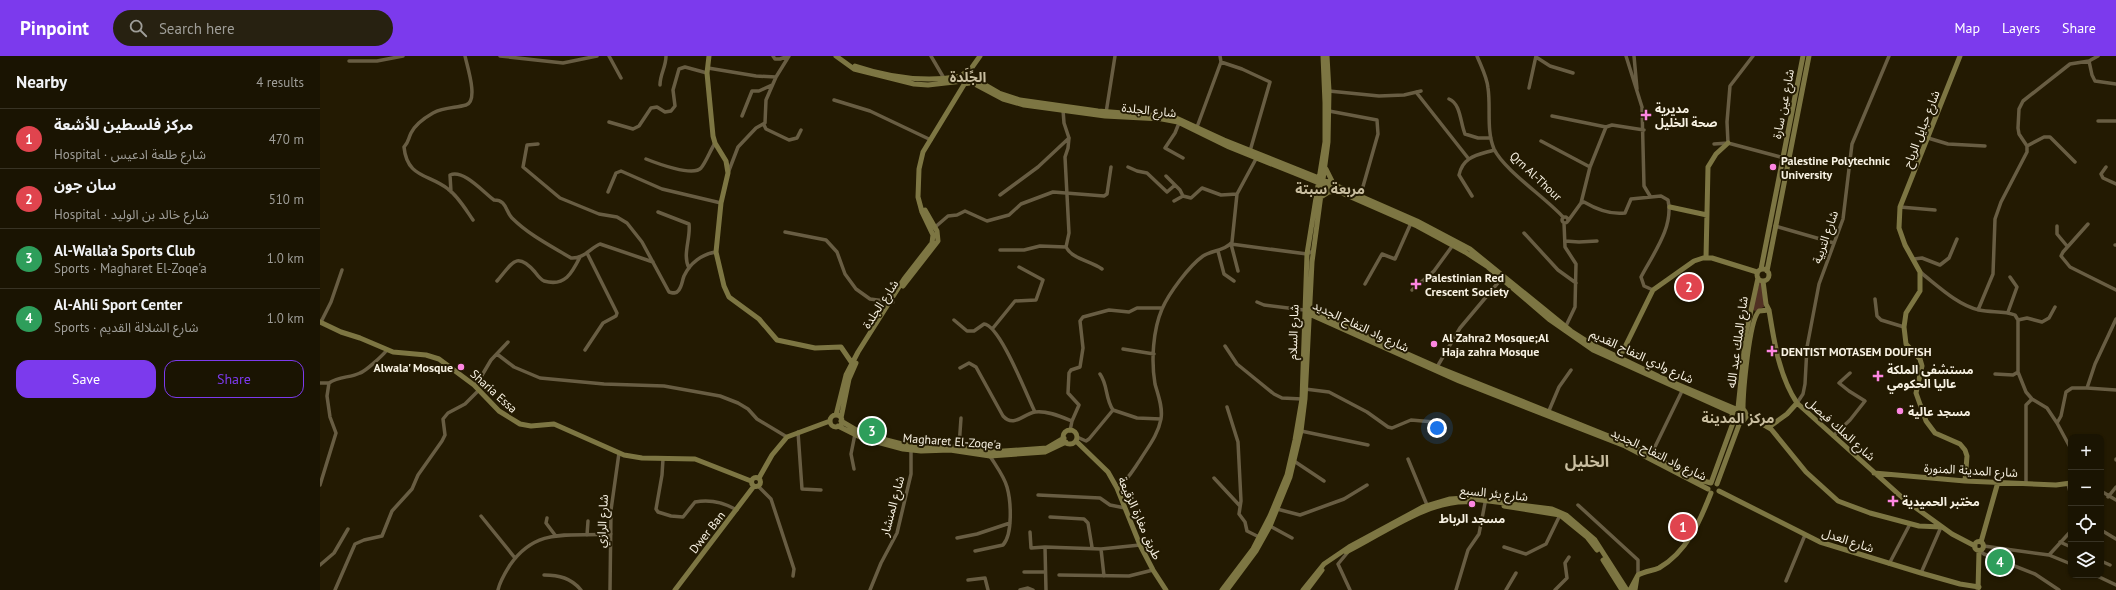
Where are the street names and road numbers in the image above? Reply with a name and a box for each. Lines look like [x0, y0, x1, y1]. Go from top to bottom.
street label: شارع عين سارة [1769, 68, 1799, 141]
street label: شارع حبايل الرياح [1899, 88, 1945, 171]
street label: شارع الجلدة [1121, 100, 1177, 122]
street label: Qrn Al-Thour [1507, 148, 1565, 204]
street label: شارع التربية [1809, 209, 1843, 266]
street label: شارع الجلدة [859, 277, 903, 332]
street label: شارع الملك عبد الله [1723, 295, 1753, 389]
street label: شارع واد التفاح الجديد [1310, 297, 1412, 357]
street label: شارع السلام [1285, 304, 1303, 360]
street label: شارع وادي التفاح القديم [1587, 325, 1696, 389]
street label: Sharia Essa [467, 366, 521, 416]
street label: شارع الملك فيصل [1802, 394, 1878, 465]
street label: شارع واد التفاح الجديد [1608, 424, 1709, 485]
street label: Magharet El-Zoqe'a [902, 430, 1002, 452]
street label: شارع المدينة المنورة [1924, 460, 2018, 482]
street label: شارع المنشار [877, 474, 909, 539]
street label: طريق مغارة الزقيعة [1114, 474, 1165, 562]
street label: شارع بئر السبع [1459, 482, 1529, 506]
street label: شارع الرازي [593, 494, 614, 548]
street label: Dwer Ban [686, 508, 728, 556]
street label: شارع العدل [1820, 525, 1876, 557]

